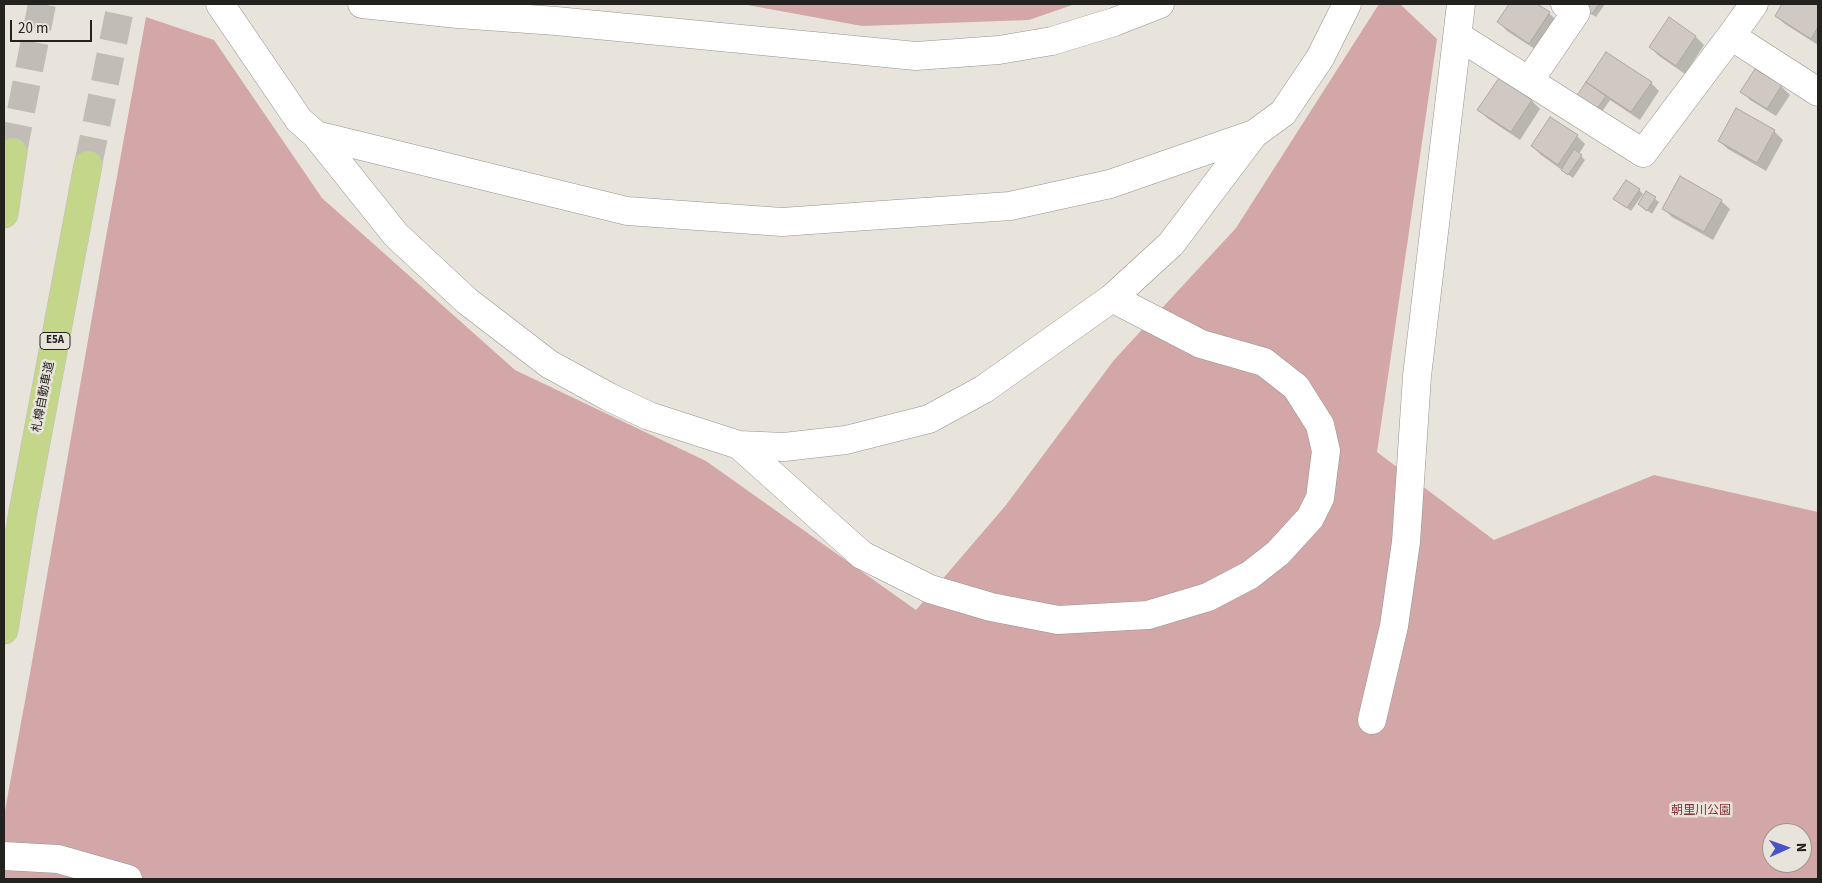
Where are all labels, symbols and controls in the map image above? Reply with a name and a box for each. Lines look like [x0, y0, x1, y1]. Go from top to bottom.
scale bar [12, 10, 95, 42]
text: 20 m [18, 18, 48, 39]
road number: E5A [40, 332, 70, 350]
street label: 札樽自動車道 [30, 360, 58, 434]
park label: 朝里川公園 [1671, 804, 1731, 818]
north arrow [1762, 823, 1812, 873]
text: N [1791, 843, 1811, 853]

